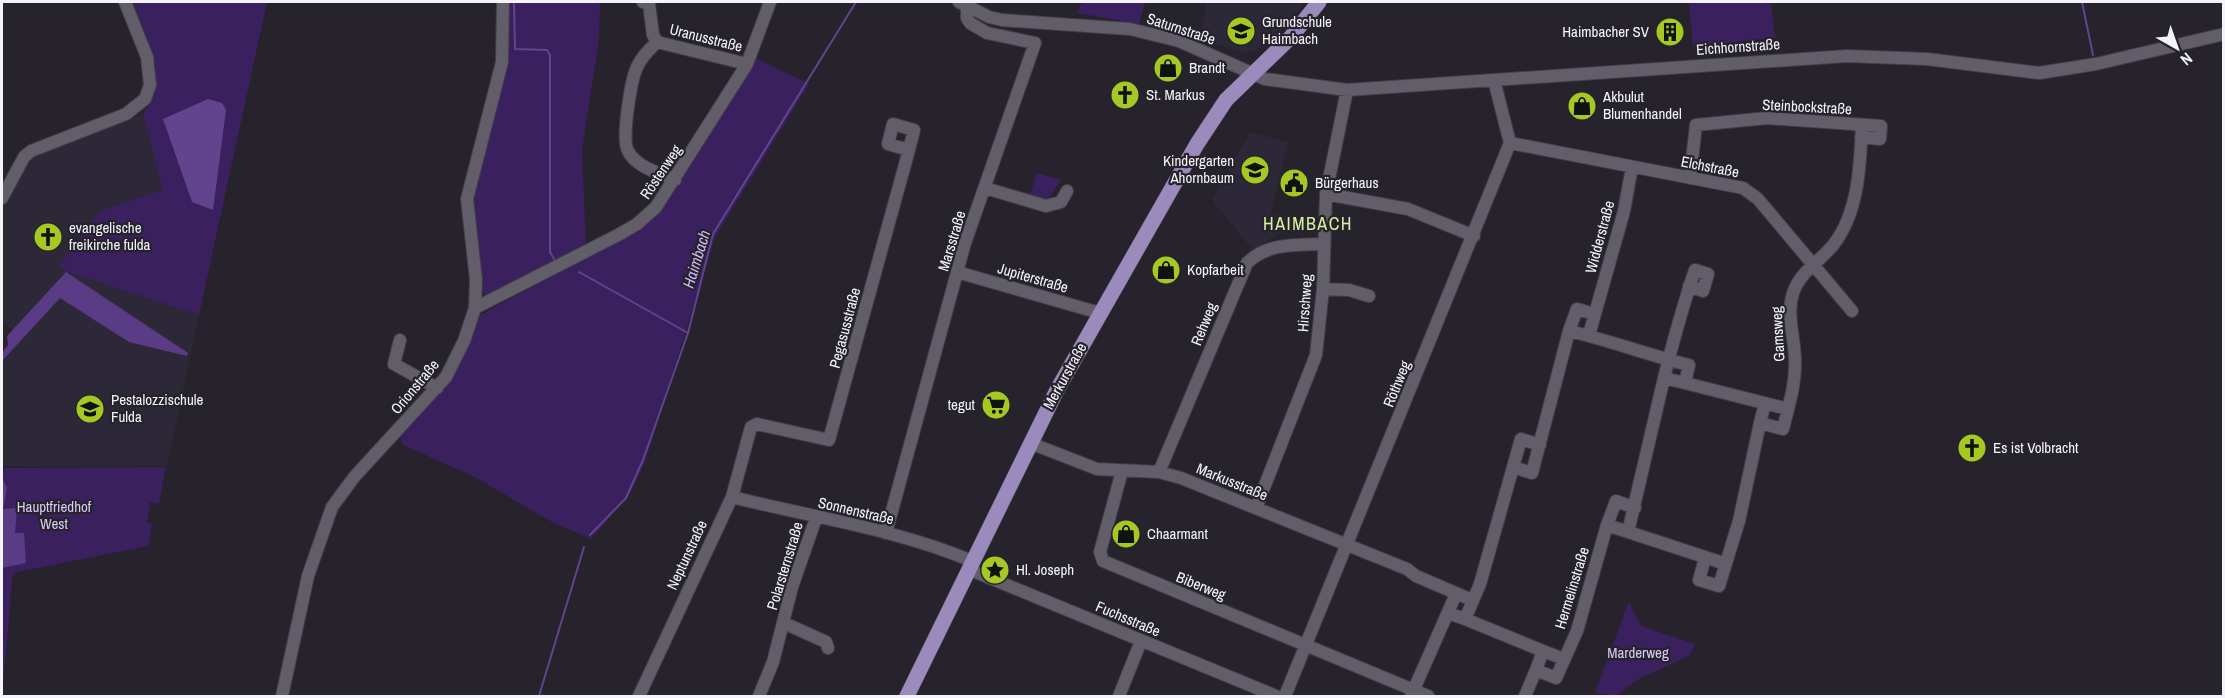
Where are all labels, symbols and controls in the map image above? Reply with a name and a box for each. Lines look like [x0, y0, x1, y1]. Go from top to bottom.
street label: Saturnstraße [1144, 8, 1218, 50]
place label: Grundschule Haimbach [1262, 11, 1332, 49]
school or university icon: Grundschule Haimbach [1225, 15, 1257, 47]
building icon: Haimbacher SV [1654, 16, 1686, 48]
street label: Uranusstraße [667, 18, 745, 57]
north arrow [2147, 18, 2207, 78]
place label: Haimbacher SV [1562, 21, 1650, 42]
street label: Eichhornstraße [1695, 33, 1781, 60]
text: N [2176, 48, 2197, 71]
shop icon: Brandt [1152, 52, 1184, 84]
place label: Brandt [1189, 57, 1226, 78]
church icon: St. Markus [1109, 79, 1141, 111]
place label: St. Markus [1146, 84, 1205, 105]
place label: Akbulut Blumenhandel [1602, 86, 1682, 124]
shop icon: Akbulut Blumenhandel [1566, 90, 1598, 122]
street label: Steinbockstraße [1762, 94, 1852, 119]
street label: Röstenweg [635, 140, 687, 203]
place label: Kindergarten Ahornbaum [1163, 150, 1234, 188]
street label: Elchstraße [1679, 151, 1741, 182]
school or university icon: Kindergarten Ahornbaum [1239, 154, 1271, 186]
public building icon: Bürgerhaus [1278, 167, 1310, 199]
place label: Bürgerhaus [1315, 172, 1379, 193]
street label: Widderstraße [1580, 198, 1619, 276]
street label: Marsstraße [932, 208, 971, 274]
district label: HAIMBACH [1263, 211, 1353, 236]
place label: evangelische freikirche fulda [69, 217, 151, 255]
church icon: evangelische freikirche fulda [32, 221, 64, 253]
water label: Haimbach [677, 227, 715, 291]
shop icon: Kopfarbeit [1150, 254, 1182, 286]
street label: Jupiterstraße [995, 257, 1071, 298]
place label: Kopfarbeit [1187, 259, 1244, 280]
street label: Hirschweg [1292, 273, 1317, 333]
street label: Pegasusstraße [824, 285, 865, 371]
street label: Rehweg [1185, 299, 1222, 349]
street label: Gamsweg [1766, 306, 1789, 362]
street label: Merkurstraße [1038, 339, 1092, 413]
street label: Orionstraße [385, 355, 444, 419]
street label: Röthweg [1378, 357, 1415, 410]
place label: Pestalozzischule Fulda [111, 389, 203, 427]
supermarket icon: tegut [980, 389, 1012, 421]
school or university icon: Pestalozzischule Fulda [74, 393, 106, 425]
place label: tegut [948, 394, 976, 415]
church icon: Es ist Volbracht [1956, 432, 1988, 464]
place label: Es ist Volbracht [1993, 437, 2079, 458]
street label: Markusstraße [1193, 458, 1271, 505]
street label: Sonnenstraße [816, 492, 896, 529]
park label: Hauptfriedhof West [17, 496, 92, 534]
street label: Neptunstraße [661, 516, 712, 593]
shop icon: Chaarmant [1110, 518, 1142, 550]
street label: Polarsternstraße [761, 519, 808, 612]
place label: Chaarmant [1147, 523, 1208, 544]
street label: Hermelinstraße [1549, 544, 1594, 631]
place icon: Hl. Joseph [979, 554, 1011, 586]
place label: Hl. Joseph [1016, 559, 1074, 580]
street label: Biberweg [1173, 566, 1229, 605]
street label: Fuchsstraße [1093, 596, 1164, 642]
park label: Marderweg [1607, 642, 1669, 663]

